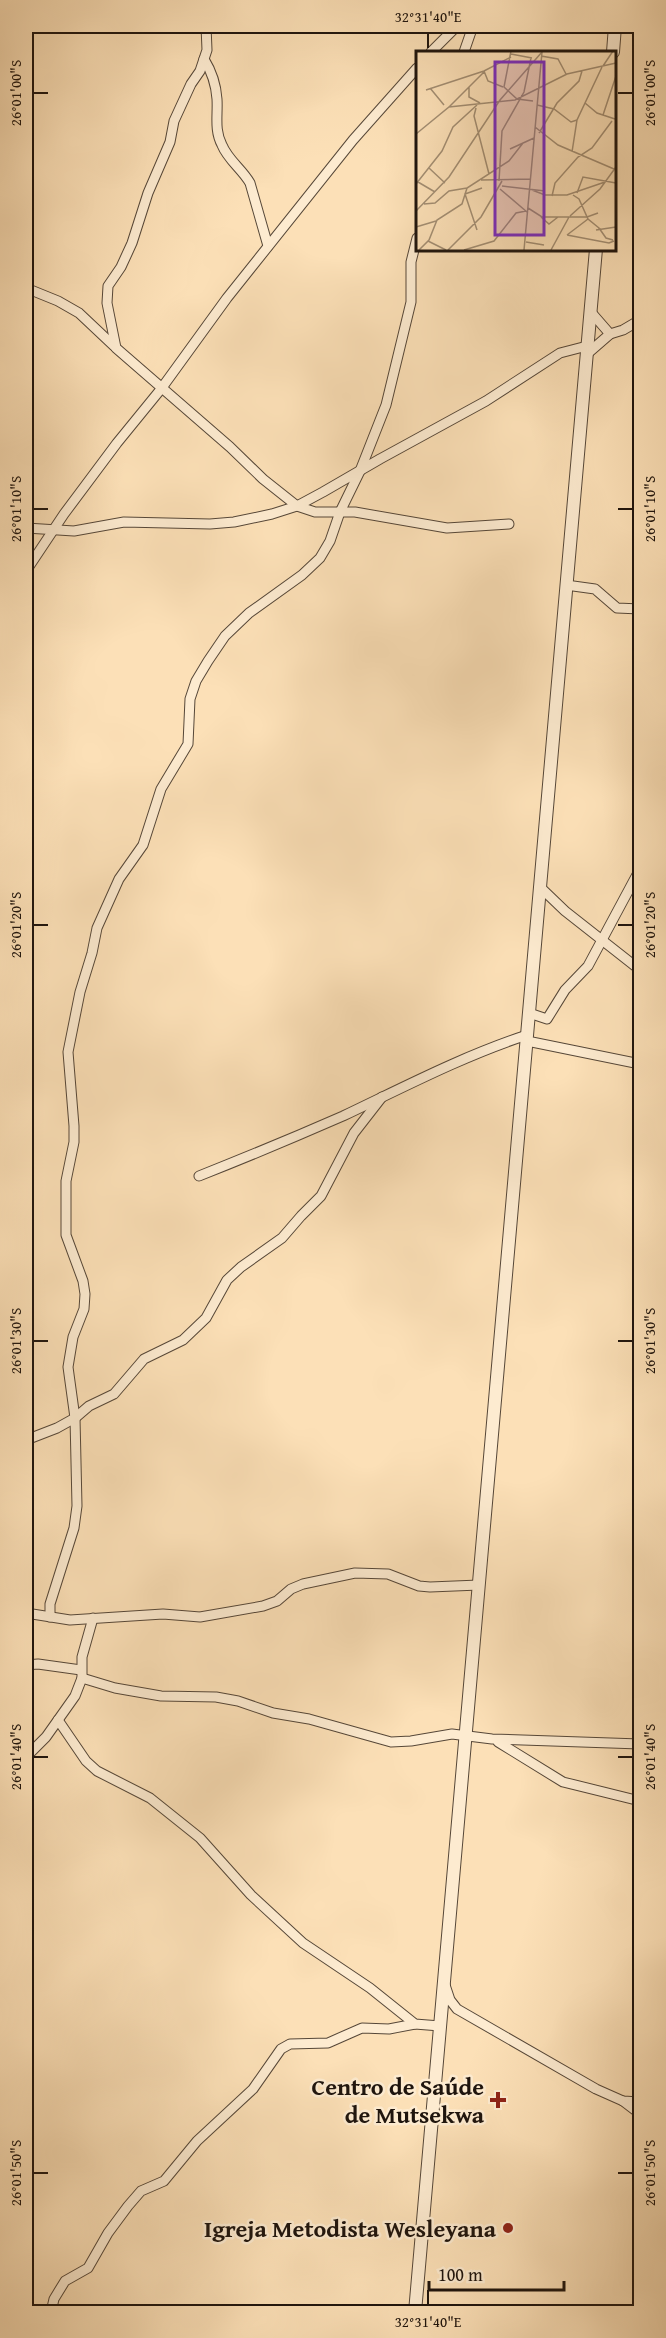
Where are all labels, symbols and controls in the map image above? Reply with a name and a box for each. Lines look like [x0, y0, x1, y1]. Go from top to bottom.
text: 32°31'40"E [395, 6, 462, 27]
inset map [416, 51, 615, 250]
text: 26°01'00"S [5, 60, 26, 126]
text: 26°01'00"S [639, 60, 660, 126]
text: 26°01'10"S [5, 476, 26, 542]
text: 26°01'10"S [639, 476, 660, 542]
text: 26°01'20"S [5, 892, 26, 958]
text: 26°01'20"S [639, 892, 660, 958]
text: 26°01'30"S [5, 1308, 26, 1374]
text: 26°01'30"S [639, 1308, 660, 1374]
text: 26°01'40"S [5, 1724, 26, 1790]
text: 26°01'40"S [639, 1724, 660, 1790]
place label: Centro de Saúde de Mutsekwa [312, 2069, 485, 2132]
marker: Centro de Saúde de Mutsekwa [489, 2091, 507, 2109]
text: 26°01'50"S [5, 2140, 26, 2206]
text: 26°01'50"S [639, 2140, 660, 2206]
place label: Igreja Metodista Wesleyana [204, 2211, 497, 2246]
marker: Igreja Metodista Wesleyana [501, 2221, 515, 2235]
scale bar [429, 2254, 564, 2292]
text: 100 m [438, 2261, 483, 2288]
text: 32°31'40"E [395, 2311, 462, 2332]

